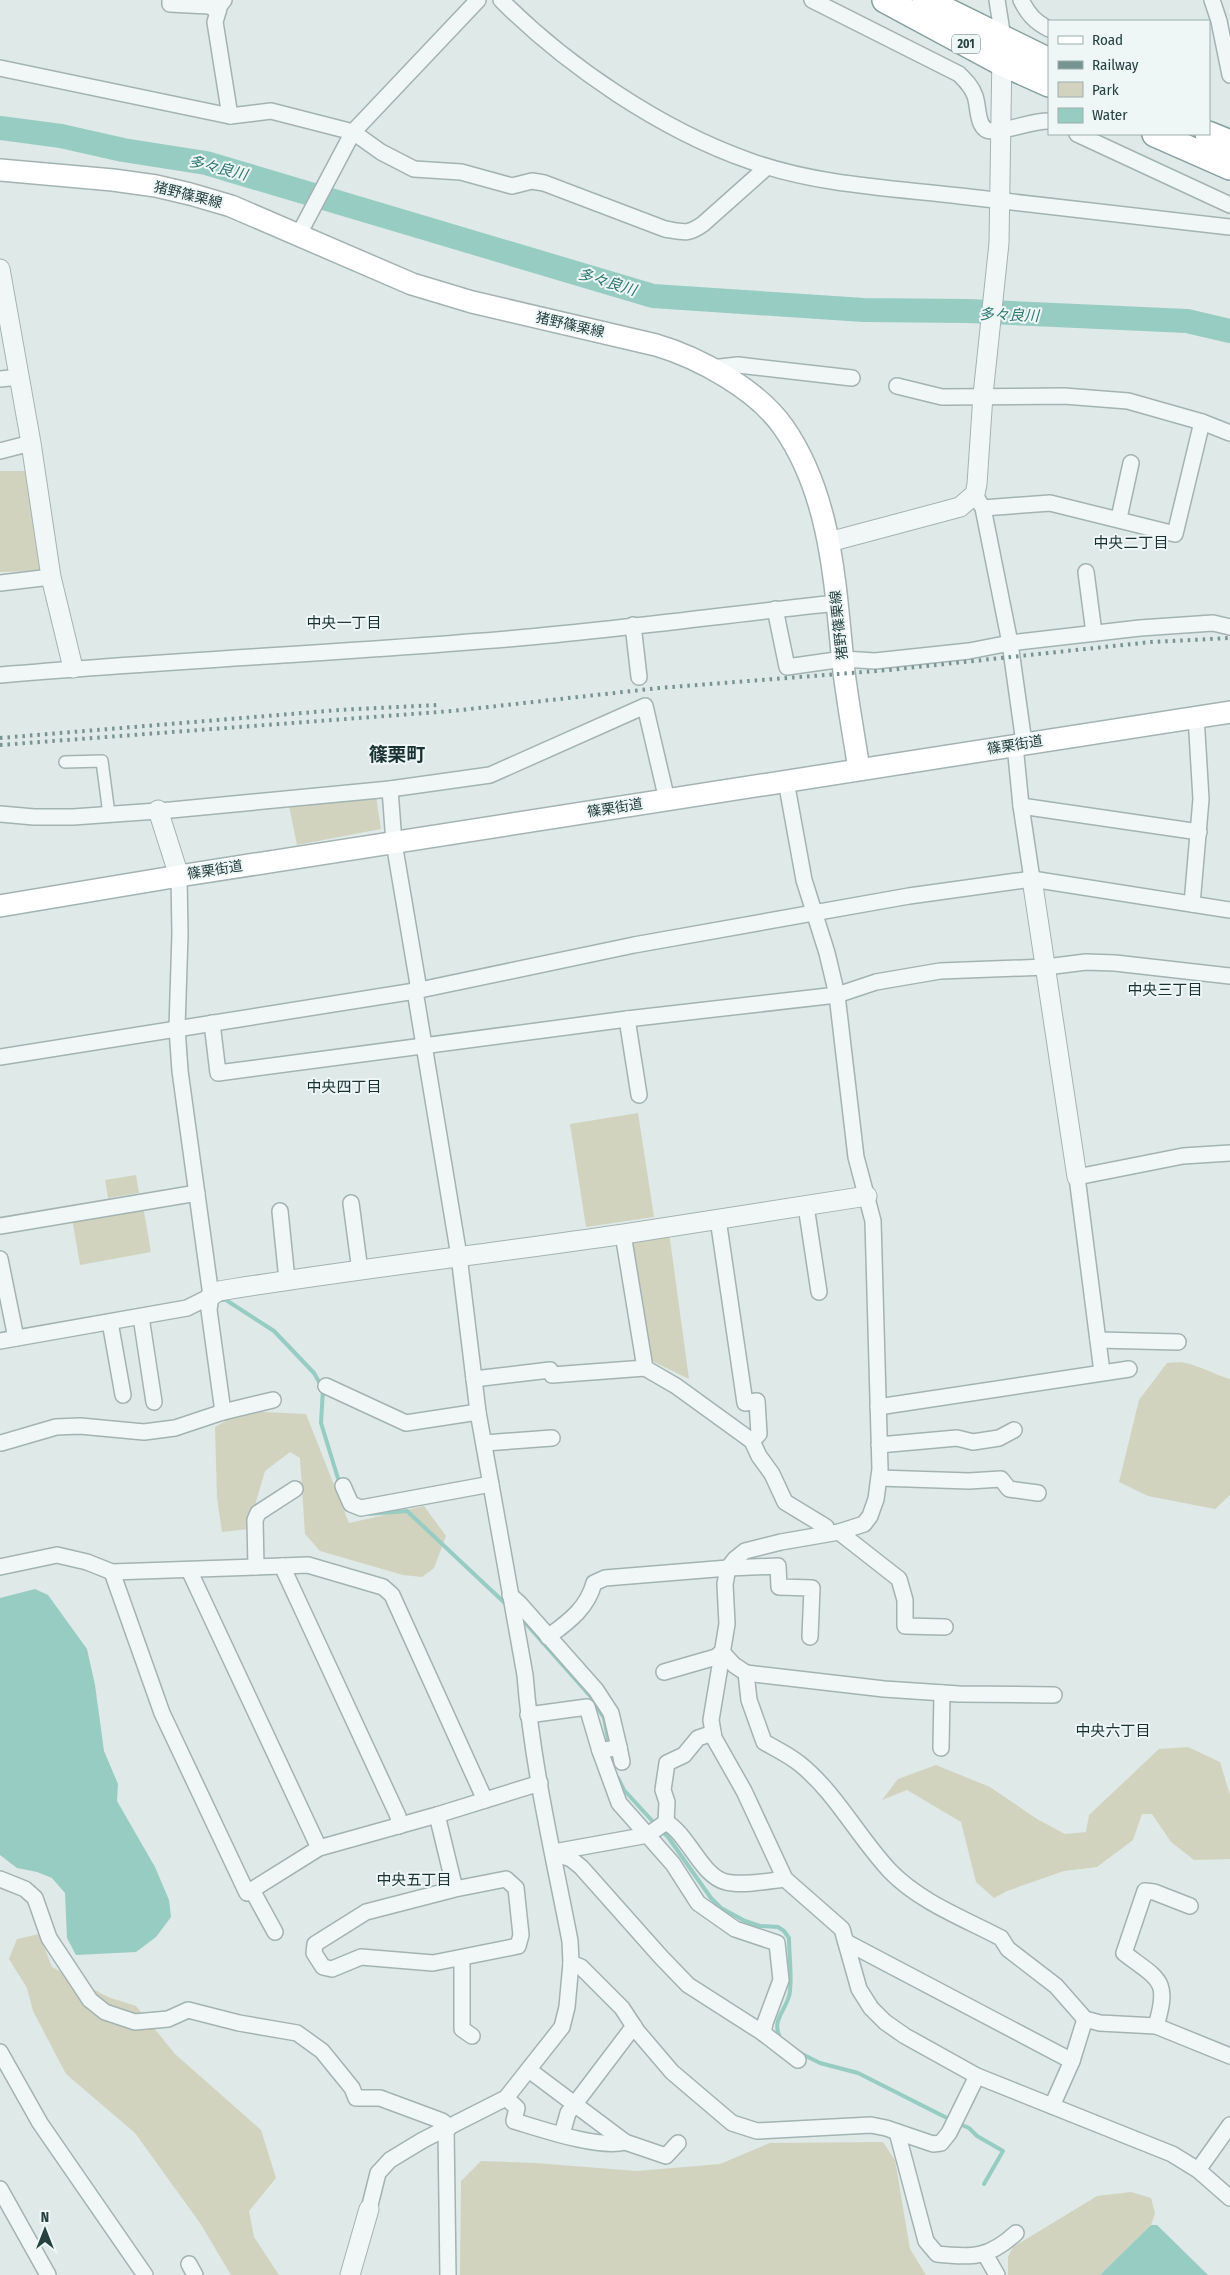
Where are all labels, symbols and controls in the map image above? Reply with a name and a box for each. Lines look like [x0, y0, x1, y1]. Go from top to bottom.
legend [1048, 20, 1210, 135]
text: Road [1092, 31, 1123, 49]
road number: 201 [952, 34, 980, 54]
text: Railway [1092, 56, 1139, 74]
text: Park [1092, 81, 1119, 99]
text: Water [1092, 106, 1128, 124]
water label: 多々良川 [187, 152, 251, 184]
street label: 猪野篠栗線 [152, 178, 224, 212]
water label: 多々良川 [576, 265, 640, 300]
water label: 多々良川 [979, 305, 1041, 325]
street label: 猪野篠栗線 [534, 309, 606, 341]
district label: 中央二丁目 [1093, 534, 1169, 552]
street label: 猪野篠栗線 [827, 589, 851, 661]
district label: 中央一丁目 [306, 614, 382, 632]
street label: 篠栗街道 [986, 732, 1044, 758]
district label: 篠栗町 [368, 743, 426, 766]
street label: 篠栗街道 [586, 795, 644, 821]
street label: 篠栗街道 [186, 857, 244, 883]
district label: 中央三丁目 [1127, 981, 1203, 999]
district label: 中央四丁目 [306, 1078, 382, 1096]
district label: 中央六丁目 [1075, 1722, 1151, 1740]
district label: 中央五丁目 [376, 1871, 452, 1889]
north arrow [20, 2205, 70, 2255]
text: N [41, 2209, 49, 2226]

